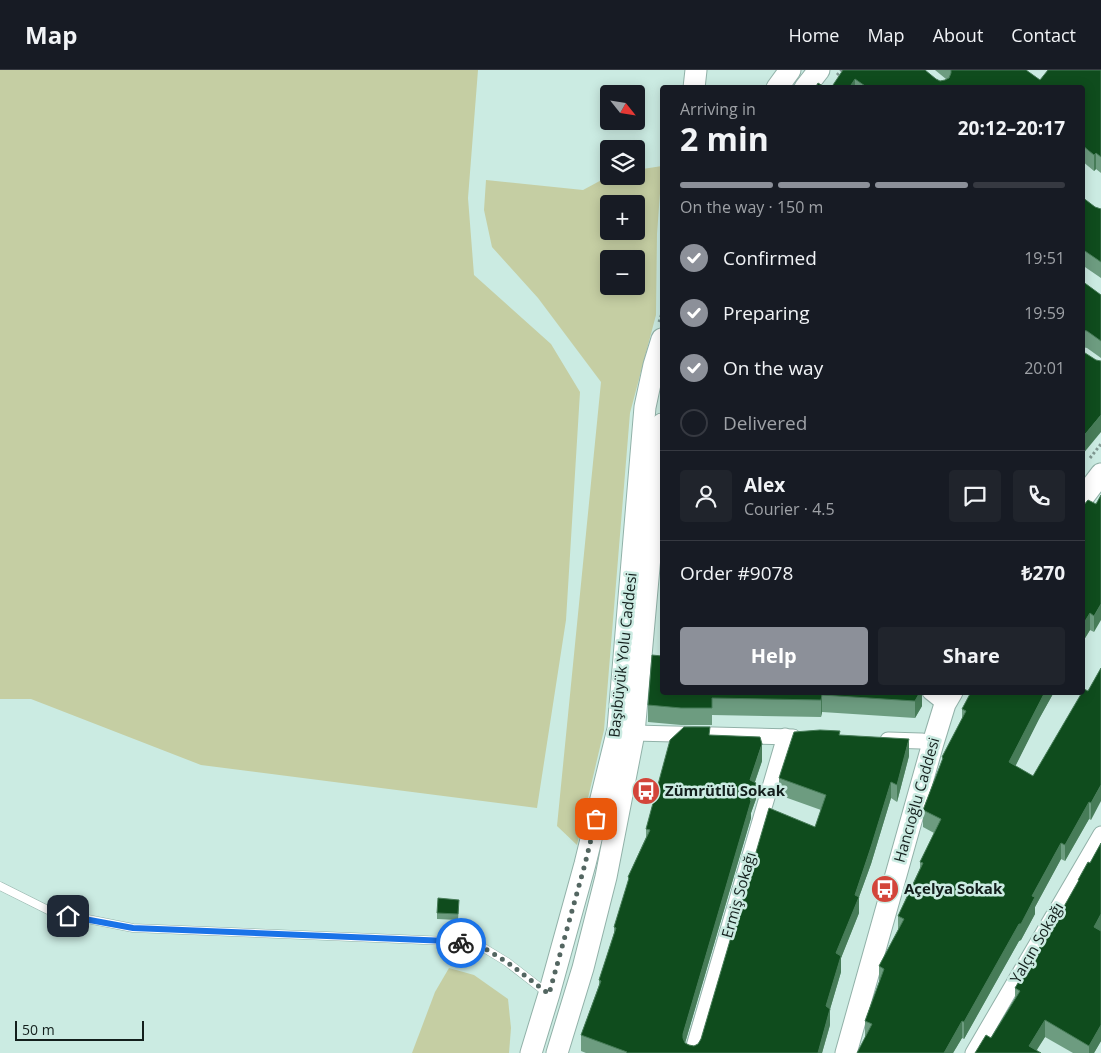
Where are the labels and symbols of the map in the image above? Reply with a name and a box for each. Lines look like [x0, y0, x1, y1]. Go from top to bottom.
north arrow [600, 85, 645, 130]
street label: Başıbüyük Yolu Caddesi [603, 571, 641, 738]
street label: Hancıoğlu Caddesi [889, 735, 943, 865]
bus stop icon: Zümrütlü Sokak [631, 776, 661, 806]
place label: Zümrütlü Sokak [665, 780, 786, 800]
pin [575, 798, 617, 840]
street label: Ermiş Sokağı [716, 849, 760, 940]
bus stop icon: Açelya Sokak [870, 874, 900, 904]
place label: Açelya Sokak [904, 878, 1003, 898]
pin [47, 895, 89, 937]
street label: Yalçın Sokağı [1005, 899, 1067, 986]
courier [436, 918, 486, 968]
scale bar [15, 1018, 144, 1041]

